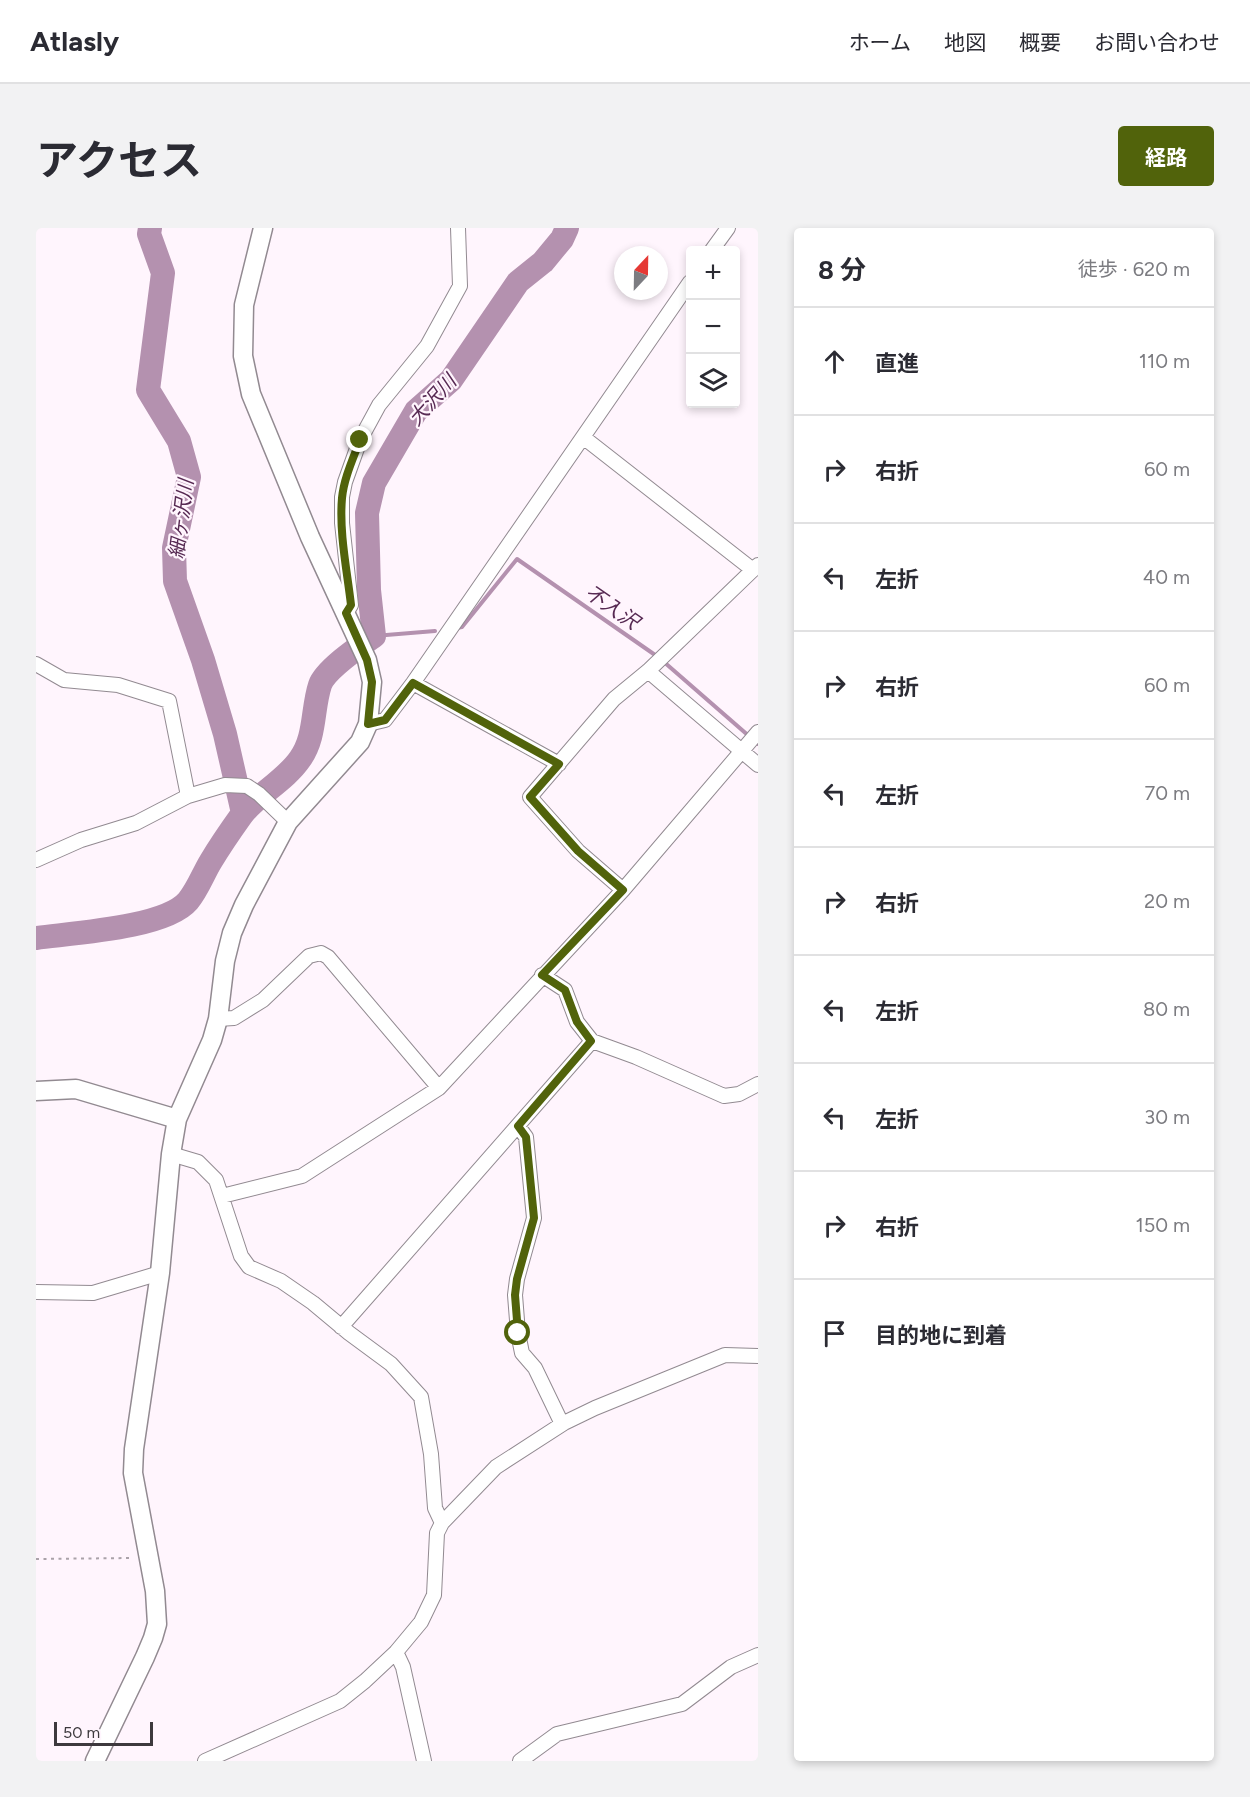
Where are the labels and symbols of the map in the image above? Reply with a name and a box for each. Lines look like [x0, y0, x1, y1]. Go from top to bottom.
north arrow [614, 246, 668, 300]
water label: 大沢川 [403, 368, 462, 430]
route end [346, 426, 372, 452]
water label: 細ヶ沢川 [164, 476, 198, 560]
water label: 不入沢 [581, 580, 646, 636]
route start [504, 1319, 530, 1345]
scale bar [54, 1719, 153, 1746]

